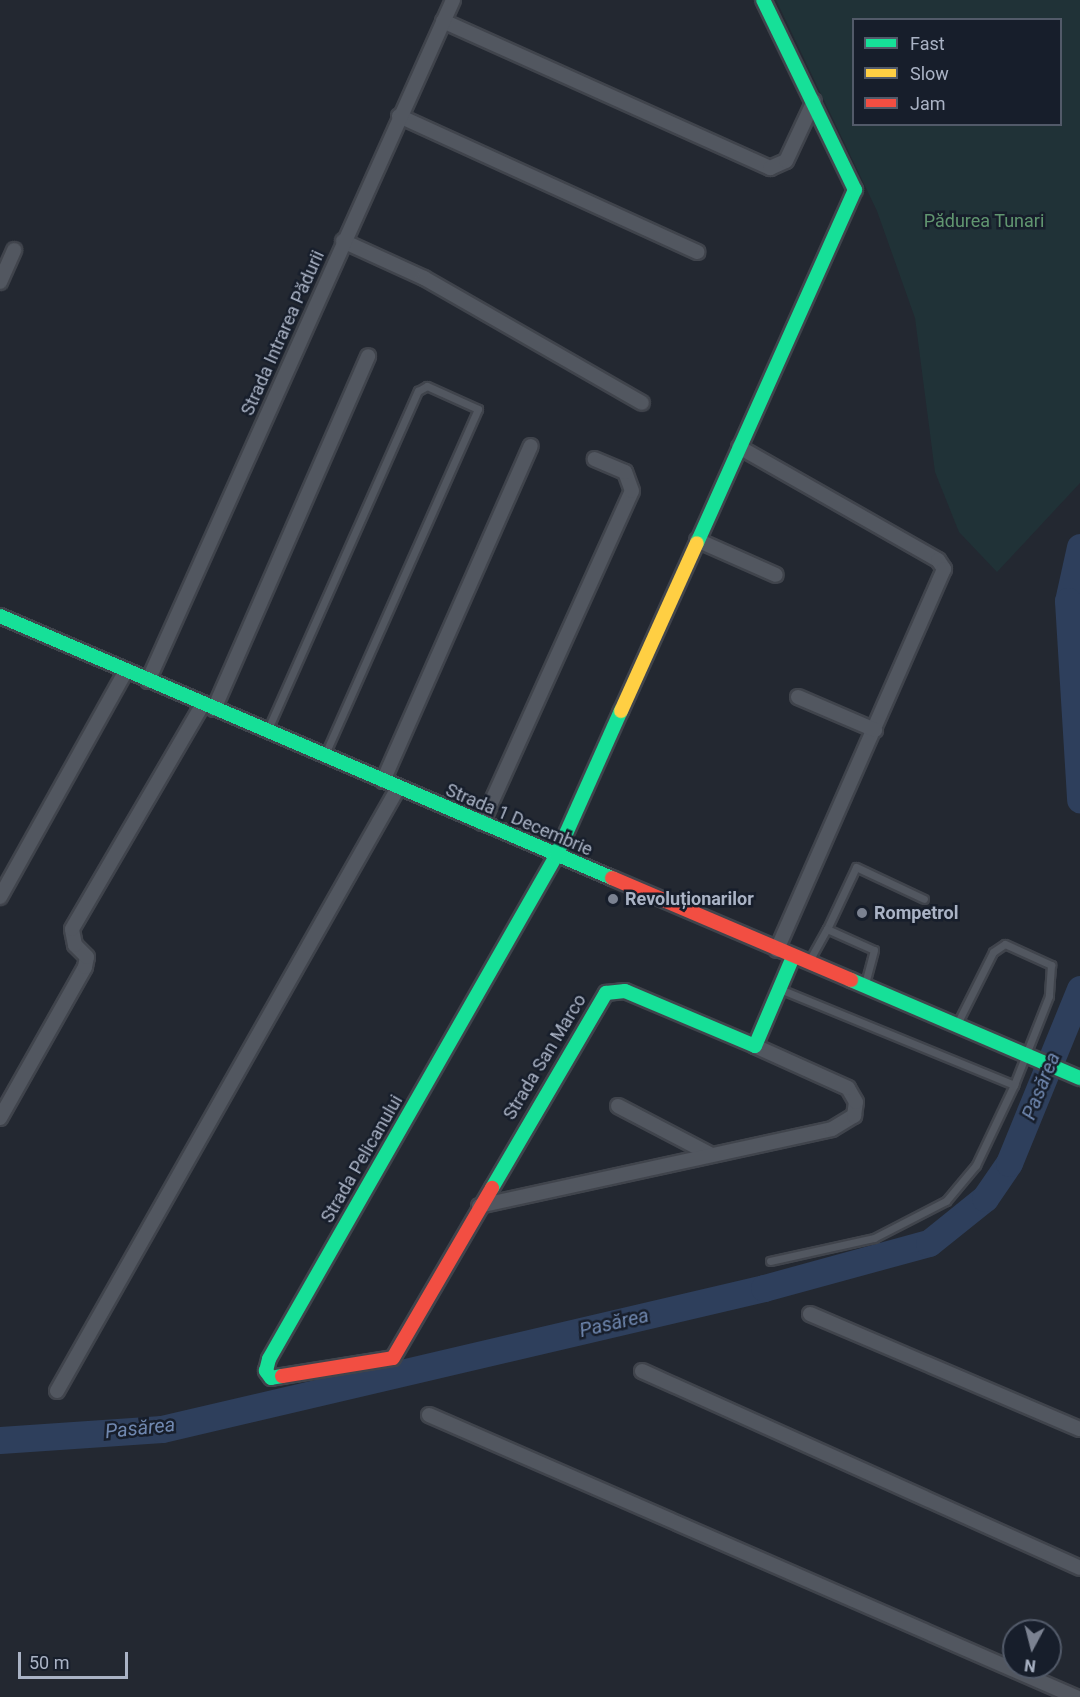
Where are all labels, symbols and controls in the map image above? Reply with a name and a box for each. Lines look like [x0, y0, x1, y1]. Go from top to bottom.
legend [852, 18, 1062, 126]
text: Fast [910, 33, 945, 54]
text: Slow [910, 63, 949, 84]
text: Jam [910, 93, 946, 114]
park label: Pădurea Tunari [924, 210, 1044, 232]
street label: Strada Intrarea Pădurii [237, 247, 329, 419]
street label: Strada 1 Decembrie [442, 779, 596, 861]
place label: Revoluționarilor [625, 888, 754, 910]
marker: Revoluționarilor [606, 892, 620, 906]
place label: Rompetrol [874, 902, 958, 924]
marker: Rompetrol [855, 906, 869, 920]
street label: Strada San Marco [499, 990, 591, 1124]
water label: Pasărea [1017, 1049, 1065, 1123]
street label: Strada Pelicanului [317, 1091, 407, 1227]
water label: Pasărea [577, 1303, 651, 1343]
water label: Pasărea [104, 1412, 176, 1444]
north arrow [1002, 1619, 1062, 1679]
scale bar [21, 1640, 130, 1678]
text: 50 m [29, 1652, 69, 1673]
text: N [1023, 1655, 1037, 1675]

